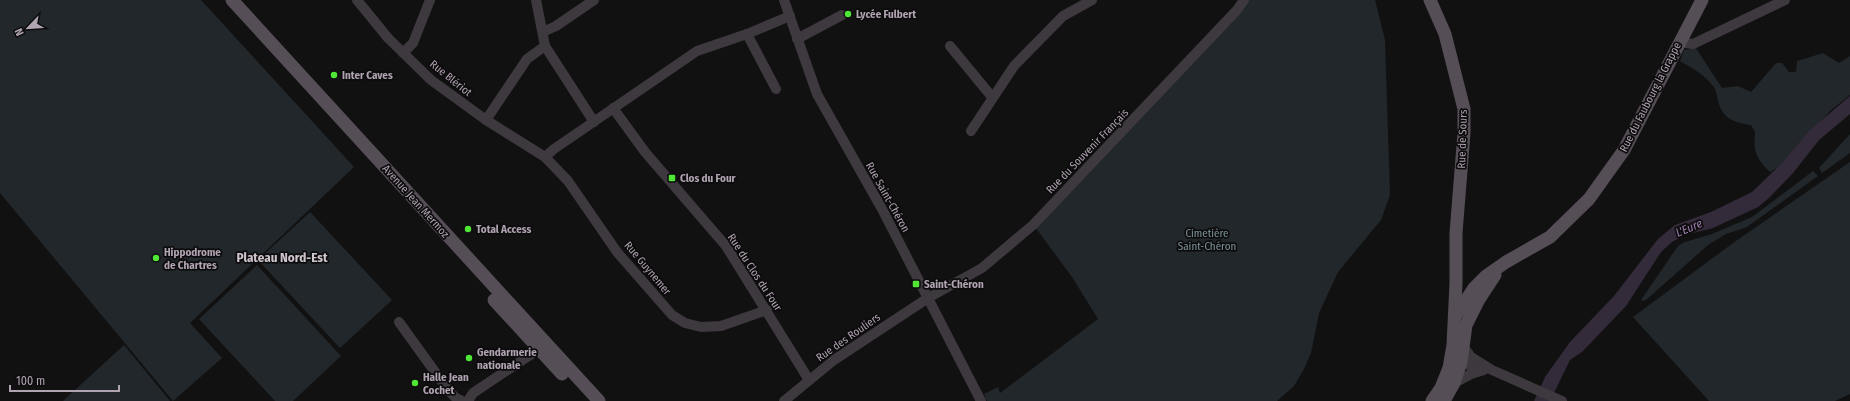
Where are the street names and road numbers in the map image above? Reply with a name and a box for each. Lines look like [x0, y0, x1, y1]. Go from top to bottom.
street label: Rue du Faubourg la Grappe [1617, 40, 1684, 154]
street label: Rue Blériot [427, 58, 475, 99]
street label: Rue du Souvenir Français [1043, 106, 1131, 196]
street label: Rue de Sours [1455, 109, 1470, 169]
street label: Rue Saint-Chéron [863, 160, 912, 235]
street label: Avenue Jean Mermoz [380, 162, 452, 241]
street label: Rue du Clos du Four [725, 231, 784, 313]
street label: Rue Guynemer [622, 239, 674, 298]
street label: Rue des Rouliers [814, 310, 883, 364]

